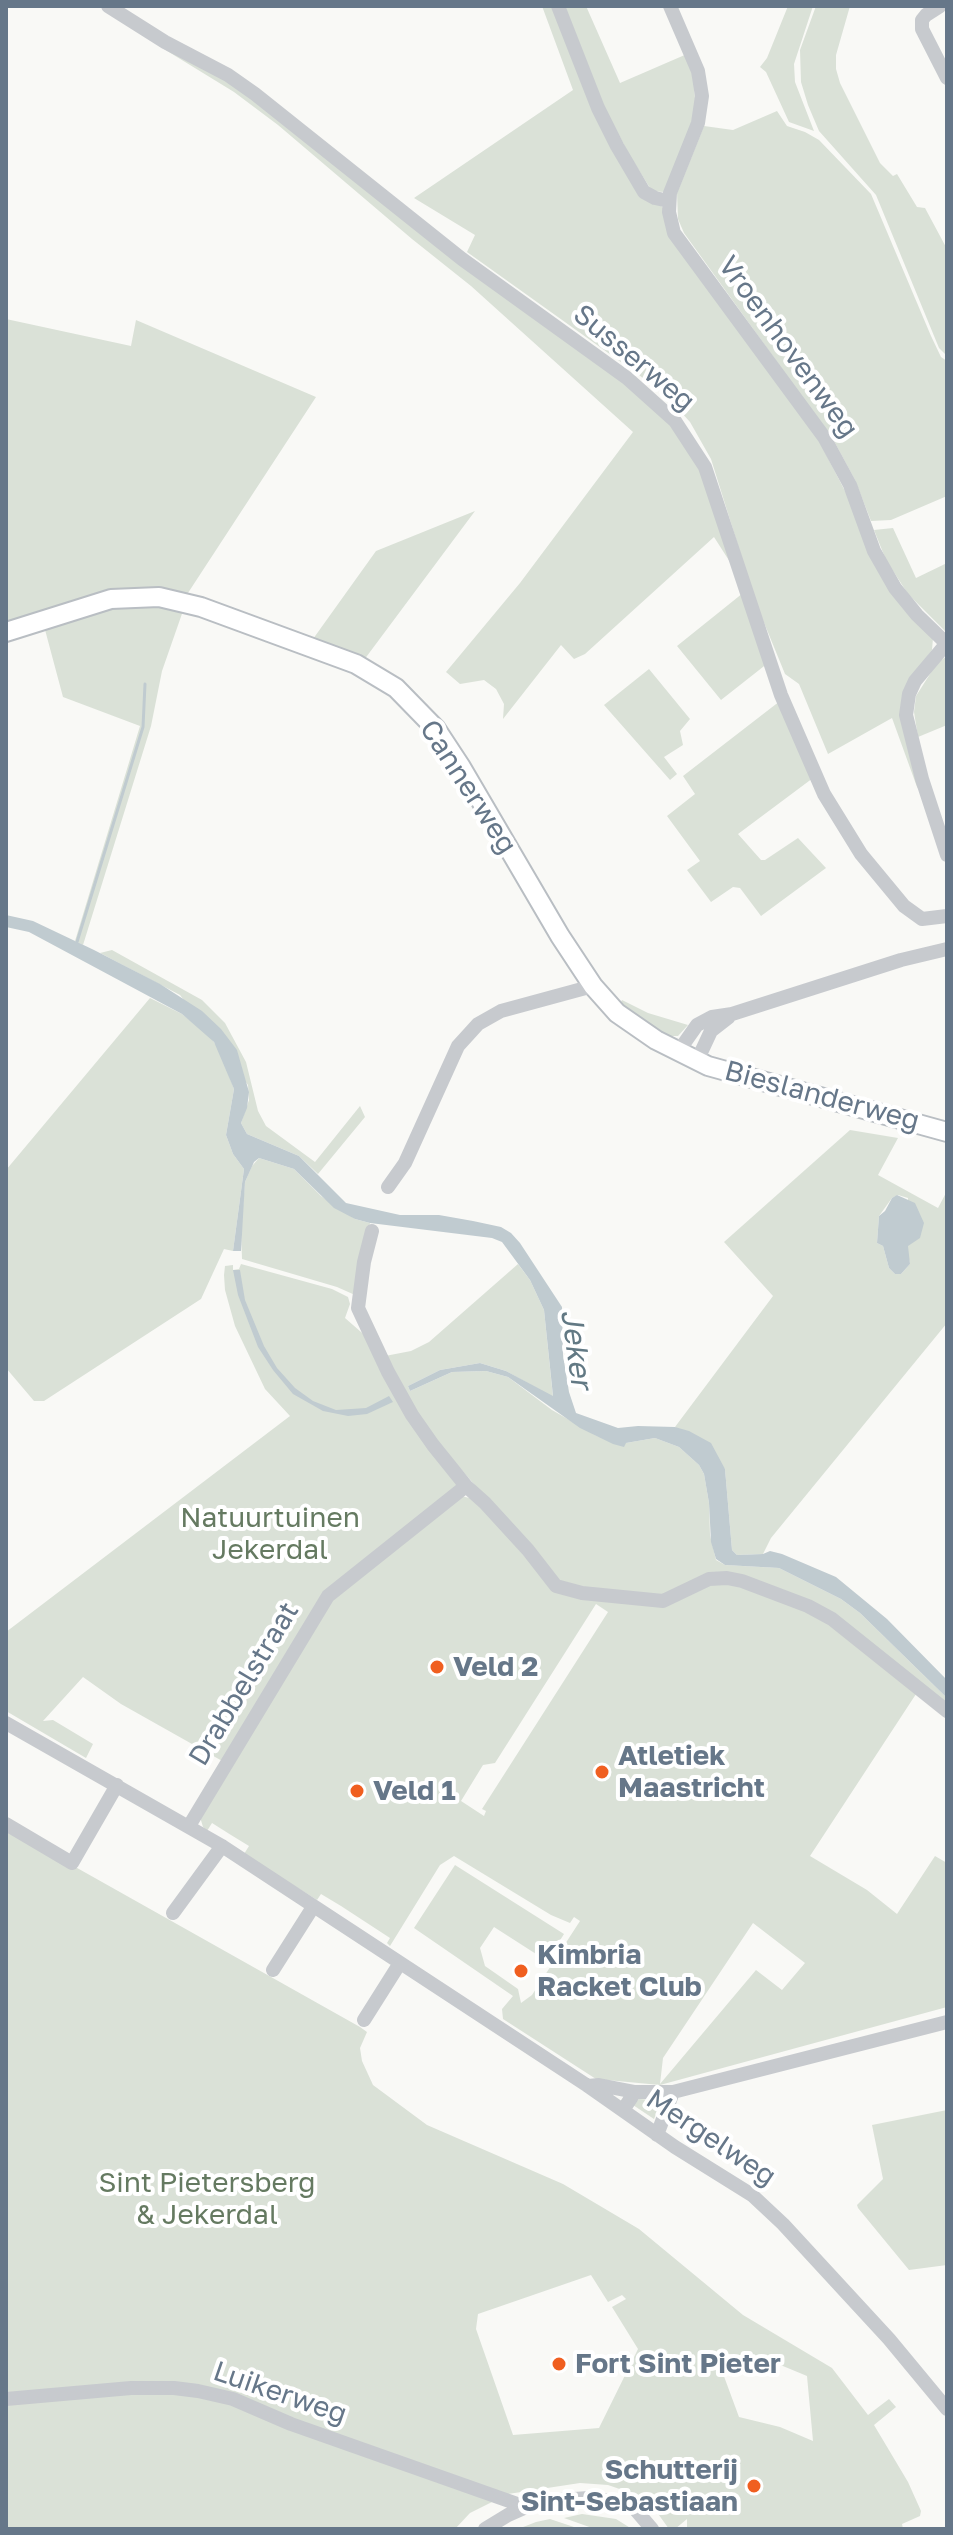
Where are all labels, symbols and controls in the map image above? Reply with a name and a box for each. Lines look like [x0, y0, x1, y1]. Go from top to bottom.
street label: Vroenhovenweg [711, 250, 865, 444]
street label: Susserweg [566, 298, 702, 418]
street label: Cannerweg [412, 714, 524, 860]
street label: Bieslanderweg [721, 1054, 923, 1138]
water label: Jeker [553, 1307, 599, 1391]
park label: Natuurtuinen Jekerdal [180, 1501, 360, 1567]
street label: Drabbelstraat [182, 1596, 306, 1772]
place label: Veld 2 [453, 1650, 538, 1684]
marker: Veld 2 [428, 1658, 446, 1676]
place label: Atletiek Maastricht [618, 1739, 765, 1805]
marker: Atletiek Maastricht [593, 1763, 611, 1781]
place label: Veld 1 [373, 1774, 456, 1808]
marker: Veld 1 [348, 1782, 366, 1800]
place label: Kimbria Racket Club [537, 1938, 702, 2004]
marker: Kimbria Racket Club [512, 1962, 530, 1980]
street label: Mergelweg [640, 2082, 782, 2194]
park label: Sint Pietersberg & Jekerdal [98, 2166, 316, 2232]
place label: Fort Sint Pieter [575, 2347, 781, 2381]
street label: Luikerweg [209, 2355, 351, 2431]
marker: Fort Sint Pieter [550, 2355, 568, 2373]
place label: Schutterij Sint-Sebastiaan [521, 2453, 738, 2519]
marker: Schutterij Sint-Sebastiaan [745, 2477, 763, 2495]

